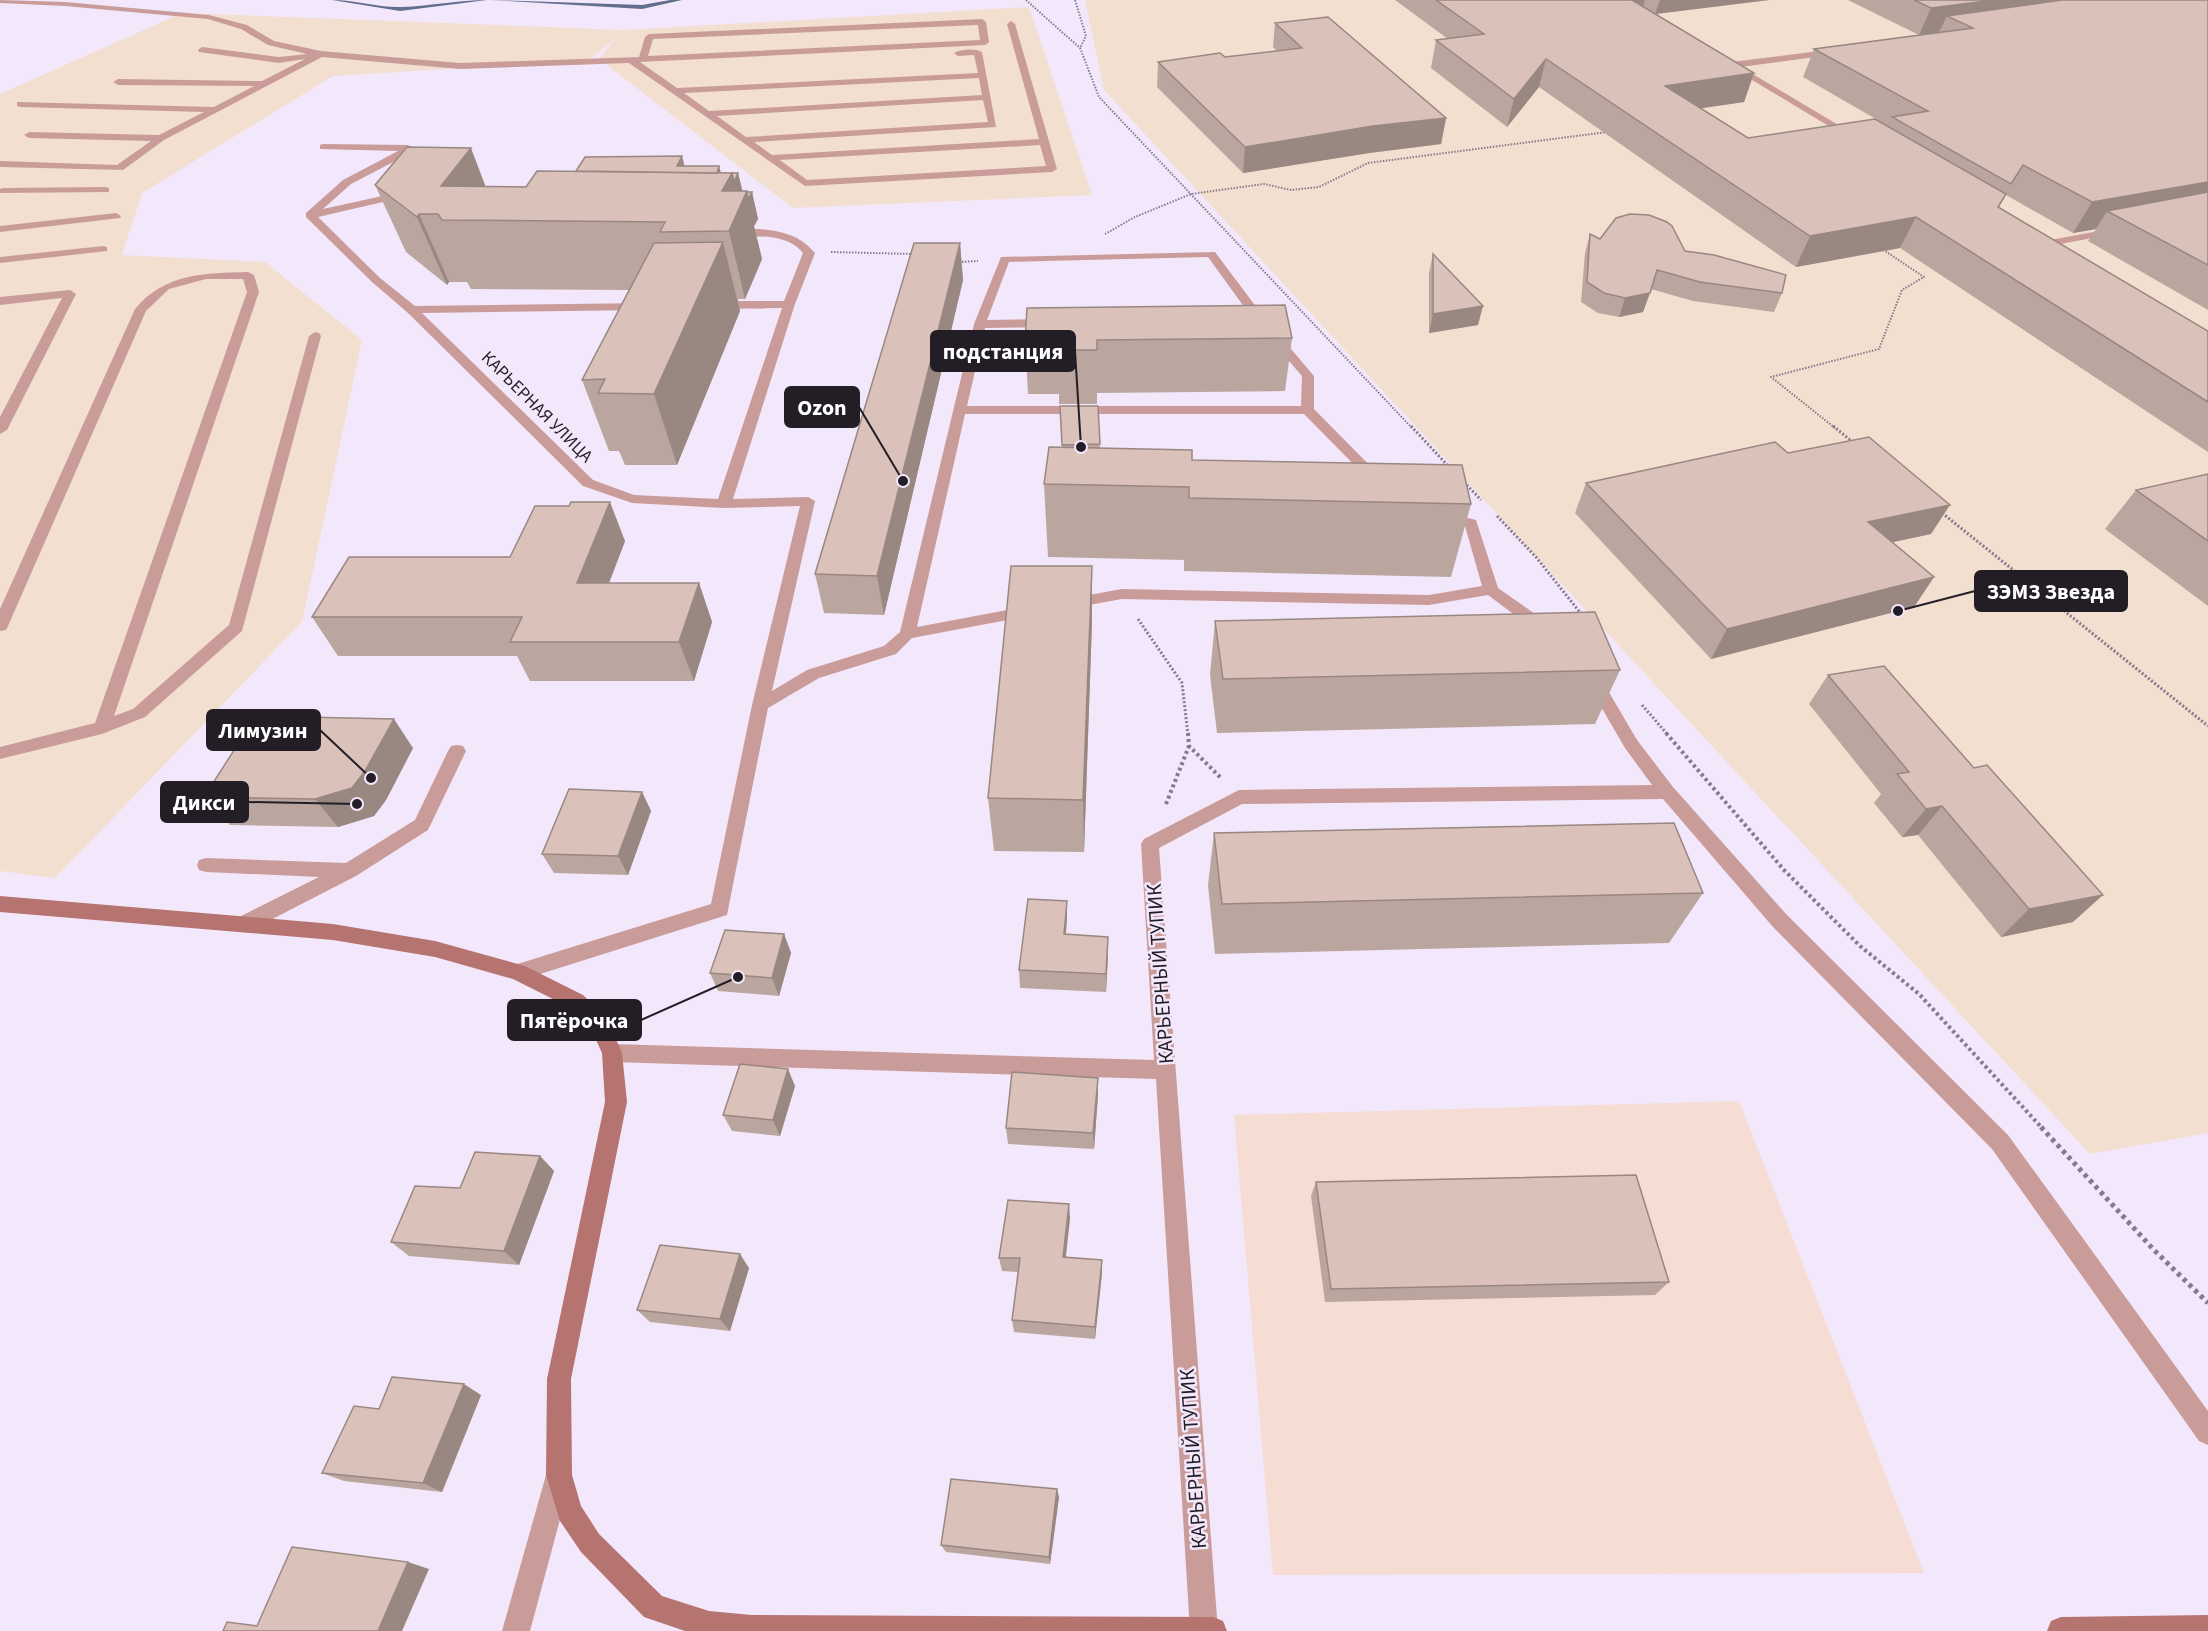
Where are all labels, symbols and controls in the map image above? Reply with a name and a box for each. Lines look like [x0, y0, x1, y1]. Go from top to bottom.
callout: подстанция [931, 331, 1075, 371]
text: подстанция [943, 336, 1063, 368]
street label: КАРЬЕРНАЯ УЛИЦА [476, 346, 599, 469]
callout: Ozon [785, 387, 859, 427]
text: Ozon [797, 392, 847, 424]
callout: ЗЭМЗ Звезда [1975, 571, 2127, 611]
text: ЗЭМЗ Звезда [1987, 576, 2115, 608]
callout: Лимузин [207, 710, 320, 750]
text: Лимузин [218, 715, 307, 747]
callout: Дикси [161, 782, 248, 822]
text: Дикси [173, 787, 235, 819]
street label: КАРЬЕРНЫЙ ТУПИК [1139, 882, 1181, 1065]
callout: Пятёрочка [508, 1000, 641, 1040]
text: Пятёрочка [520, 1005, 628, 1037]
street label: КАРЬЕРНЫЙ ТУПИК [1172, 1367, 1214, 1550]

